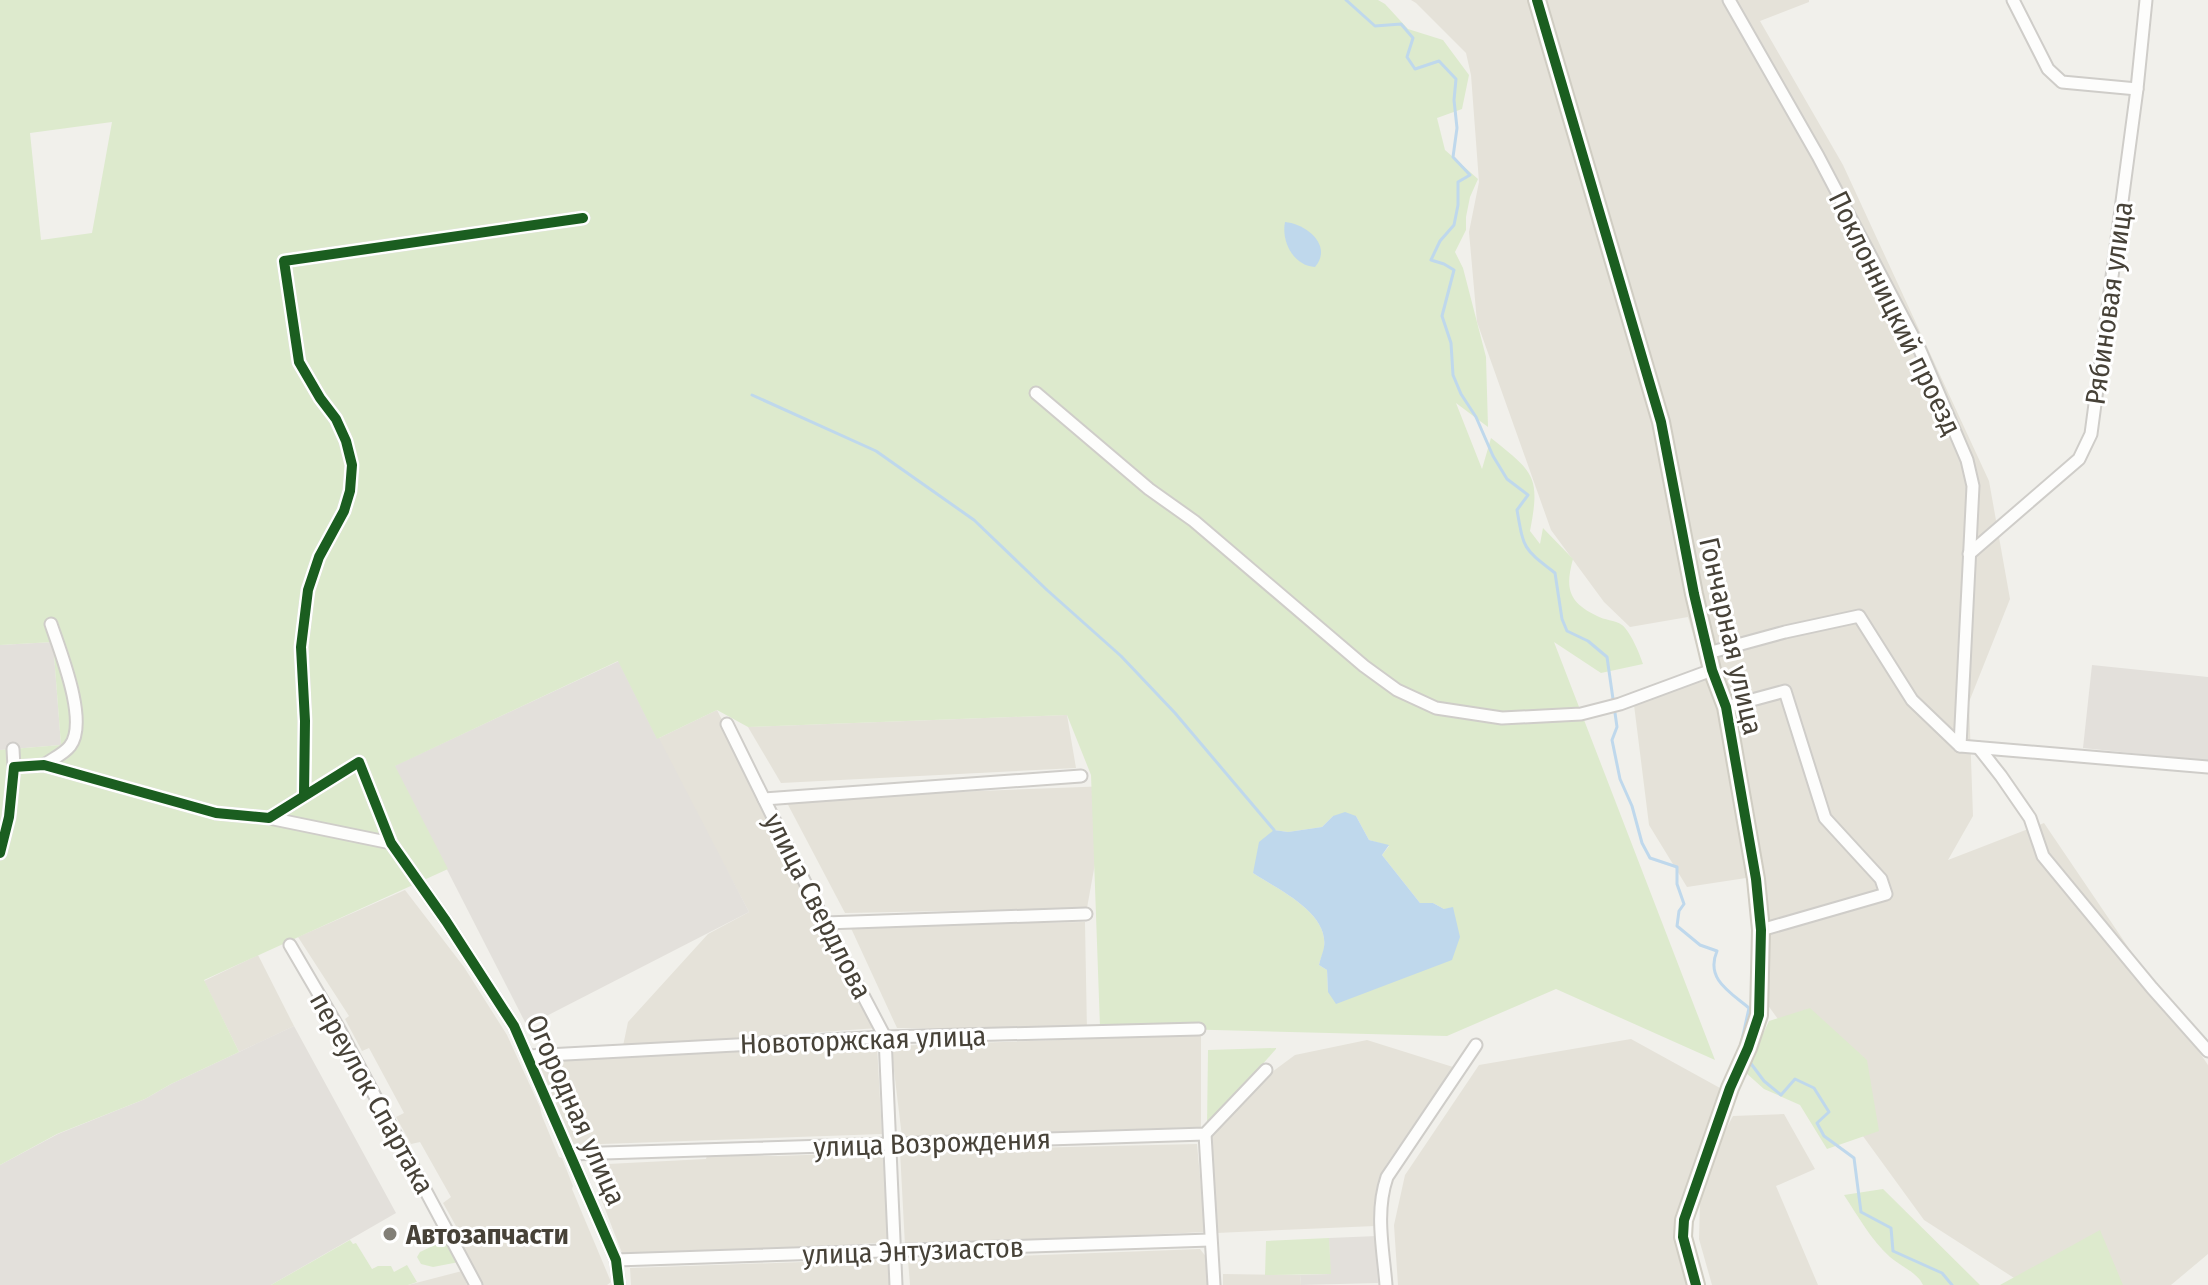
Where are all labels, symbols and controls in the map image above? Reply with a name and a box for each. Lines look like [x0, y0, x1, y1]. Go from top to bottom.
street label: Поклонницкий проезд [1822, 186, 1968, 440]
street label: Рябиновая улица [2078, 199, 2140, 407]
street label: Гончарная улица [1692, 534, 1770, 738]
street label: улица Свердлова [757, 808, 879, 1004]
street label: переулок Спартака [303, 986, 441, 1200]
street label: Огородная улица [519, 1010, 633, 1210]
street label: Новоторжская улица [739, 1019, 987, 1061]
street label: улица Возрождения [813, 1122, 1051, 1164]
place label: Автозапчасти [405, 1218, 569, 1251]
marker: Автозапчасти [381, 1225, 399, 1243]
street label: улица Энтузиастов [802, 1231, 1024, 1271]

